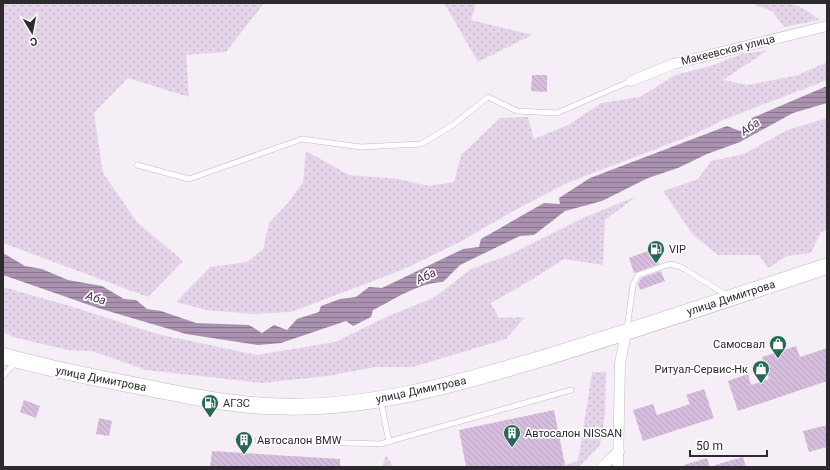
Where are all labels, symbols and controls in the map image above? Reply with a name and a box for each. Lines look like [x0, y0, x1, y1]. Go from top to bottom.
north arrow [12, 12, 52, 52]
street label: Макеевская улица [680, 32, 776, 68]
text: С [29, 34, 38, 48]
water label: Аба [737, 115, 762, 139]
fuel station icon: VIP [646, 239, 666, 264]
place label: VIP [669, 243, 686, 256]
water label: Аба [413, 265, 438, 287]
street label: улица Димитрова [685, 278, 777, 318]
water label: Аба [83, 288, 108, 308]
shop icon: Самосвал [768, 334, 788, 359]
place label: Самосвал [713, 338, 765, 351]
shop icon: Ритуал-Сервис-Нк [751, 359, 771, 384]
place label: Ритуал-Сервис-Нк [654, 363, 748, 376]
street label: улица Димитрова [55, 364, 147, 394]
street label: улица Димитрова [375, 374, 467, 406]
fuel station icon: АГЗС [200, 393, 220, 418]
place label: АГЗС [223, 397, 250, 410]
building icon: Автосалон NISSAN [502, 423, 522, 448]
place label: Автосалон NISSAN [525, 427, 622, 440]
building icon: Автосалон BMW [234, 430, 254, 455]
scale bar [690, 432, 767, 458]
place label: Автосалон BMW [257, 434, 342, 447]
text: 50 m [696, 439, 723, 453]

